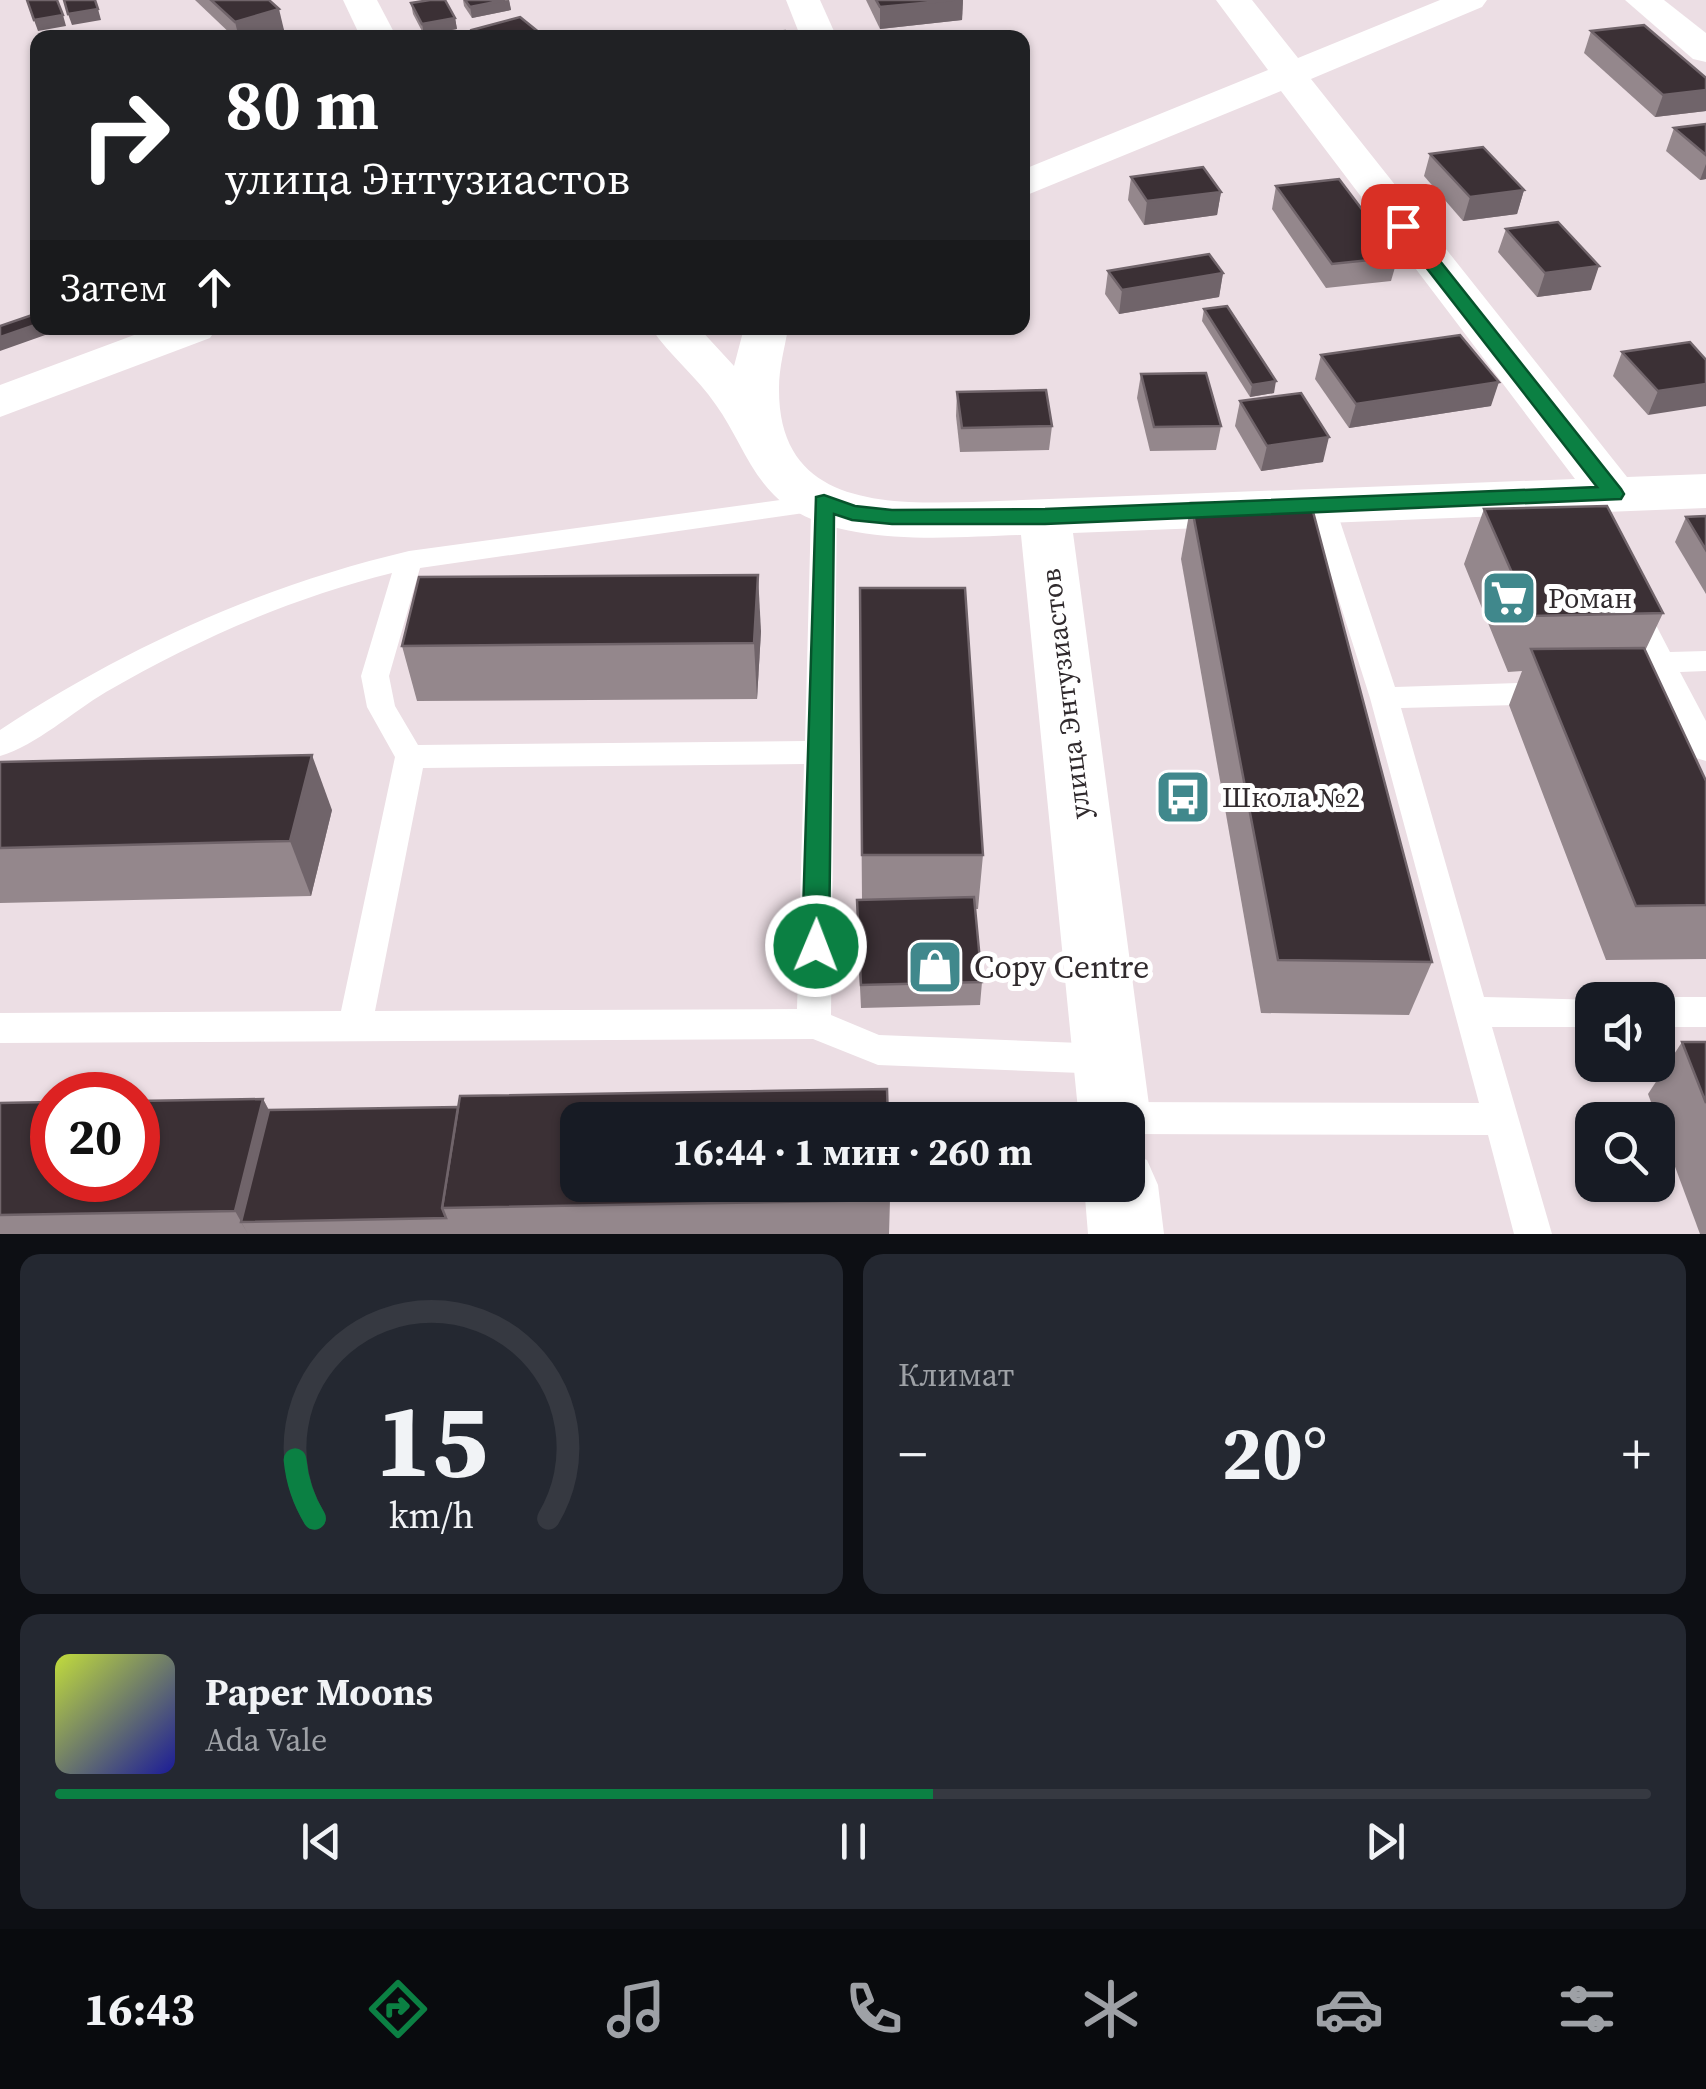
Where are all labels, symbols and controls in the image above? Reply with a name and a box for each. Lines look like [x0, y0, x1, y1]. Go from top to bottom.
text: 80 m [225, 56, 379, 152]
icon: right [60, 70, 190, 200]
text: улица Энтузиастов [225, 147, 630, 209]
pin [1361, 184, 1446, 269]
icon: arrive [1376, 199, 1431, 254]
icon: ahead [187, 260, 242, 315]
text: Затем [60, 262, 167, 314]
street label: улица Энтузиастов [1031, 567, 1099, 821]
supermarket icon: Роман [1479, 568, 1539, 628]
place label: Роман [1548, 579, 1632, 617]
bus stop icon: Школа №2 [1153, 767, 1213, 827]
place label: Школа №2 [1222, 778, 1360, 816]
position arrow [764, 894, 868, 998]
shop icon: Copy Centre [905, 937, 965, 997]
place label: Copy Centre [974, 945, 1149, 989]
map controls [1575, 982, 1675, 1202]
button: sound [1575, 982, 1675, 1082]
speed limit sign: 20 [30, 1072, 160, 1202]
button: search [1575, 1102, 1675, 1202]
text: 16:44 · 1 мин · 260 m [673, 1126, 1032, 1178]
text: Климат [898, 1353, 1014, 1397]
text: 15 [375, 1368, 488, 1511]
text: 20° [1222, 1401, 1327, 1504]
text: − [898, 1416, 927, 1491]
text: + [1622, 1416, 1651, 1491]
text: km/h [389, 1491, 474, 1540]
text: Paper Moons [205, 1666, 433, 1718]
text: Ada Vale [205, 1718, 327, 1762]
icon: previous [294, 1814, 349, 1869]
icon: pause [826, 1814, 881, 1869]
icon: next [1358, 1814, 1413, 1869]
icon: directions [363, 1974, 433, 2044]
icon: music [601, 1974, 671, 2044]
icon: phone [839, 1974, 909, 2044]
icon: climate [1076, 1974, 1146, 2044]
icon: car [1314, 1974, 1384, 2044]
icon: filters [1552, 1974, 1622, 2044]
text: 16:43 [84, 1978, 195, 2040]

